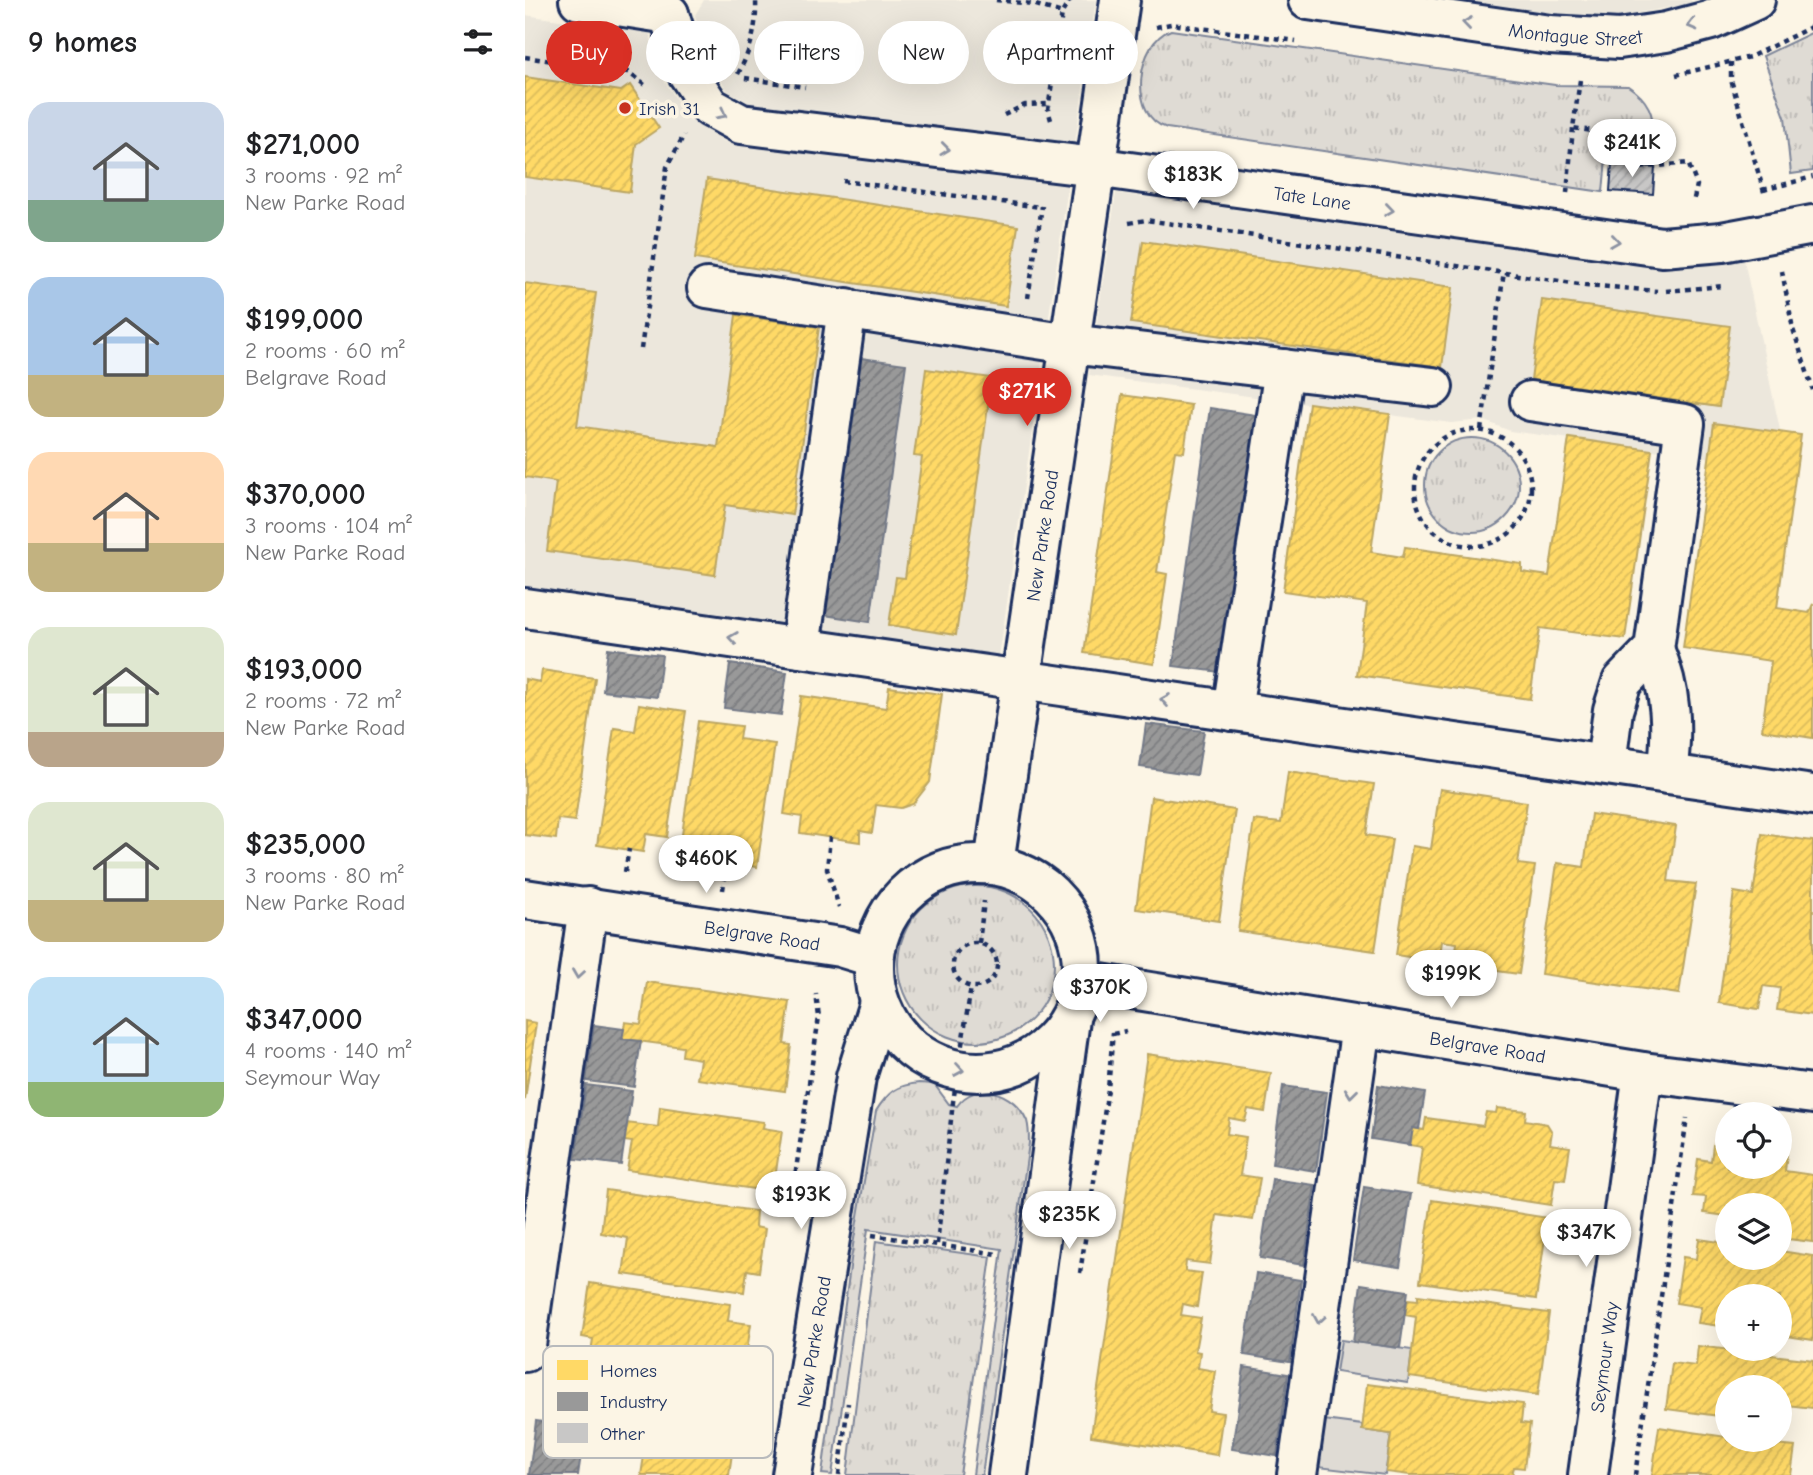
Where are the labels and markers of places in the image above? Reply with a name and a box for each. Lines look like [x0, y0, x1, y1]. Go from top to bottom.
place label: Irish 31 [639, 98, 700, 120]
marker: Irish 31 [617, 100, 633, 116]
pin: $241K [1583, 120, 1681, 179]
pin: $183K [1144, 152, 1242, 211]
pin: $271K [978, 368, 1076, 428]
pin: $460K [657, 836, 755, 895]
pin: $199K [1402, 950, 1500, 1010]
pin: $370K [1051, 964, 1149, 1024]
pin: $193K [752, 1172, 850, 1231]
pin: $235K [1020, 1192, 1118, 1251]
pin: $347K [1537, 1210, 1635, 1269]

